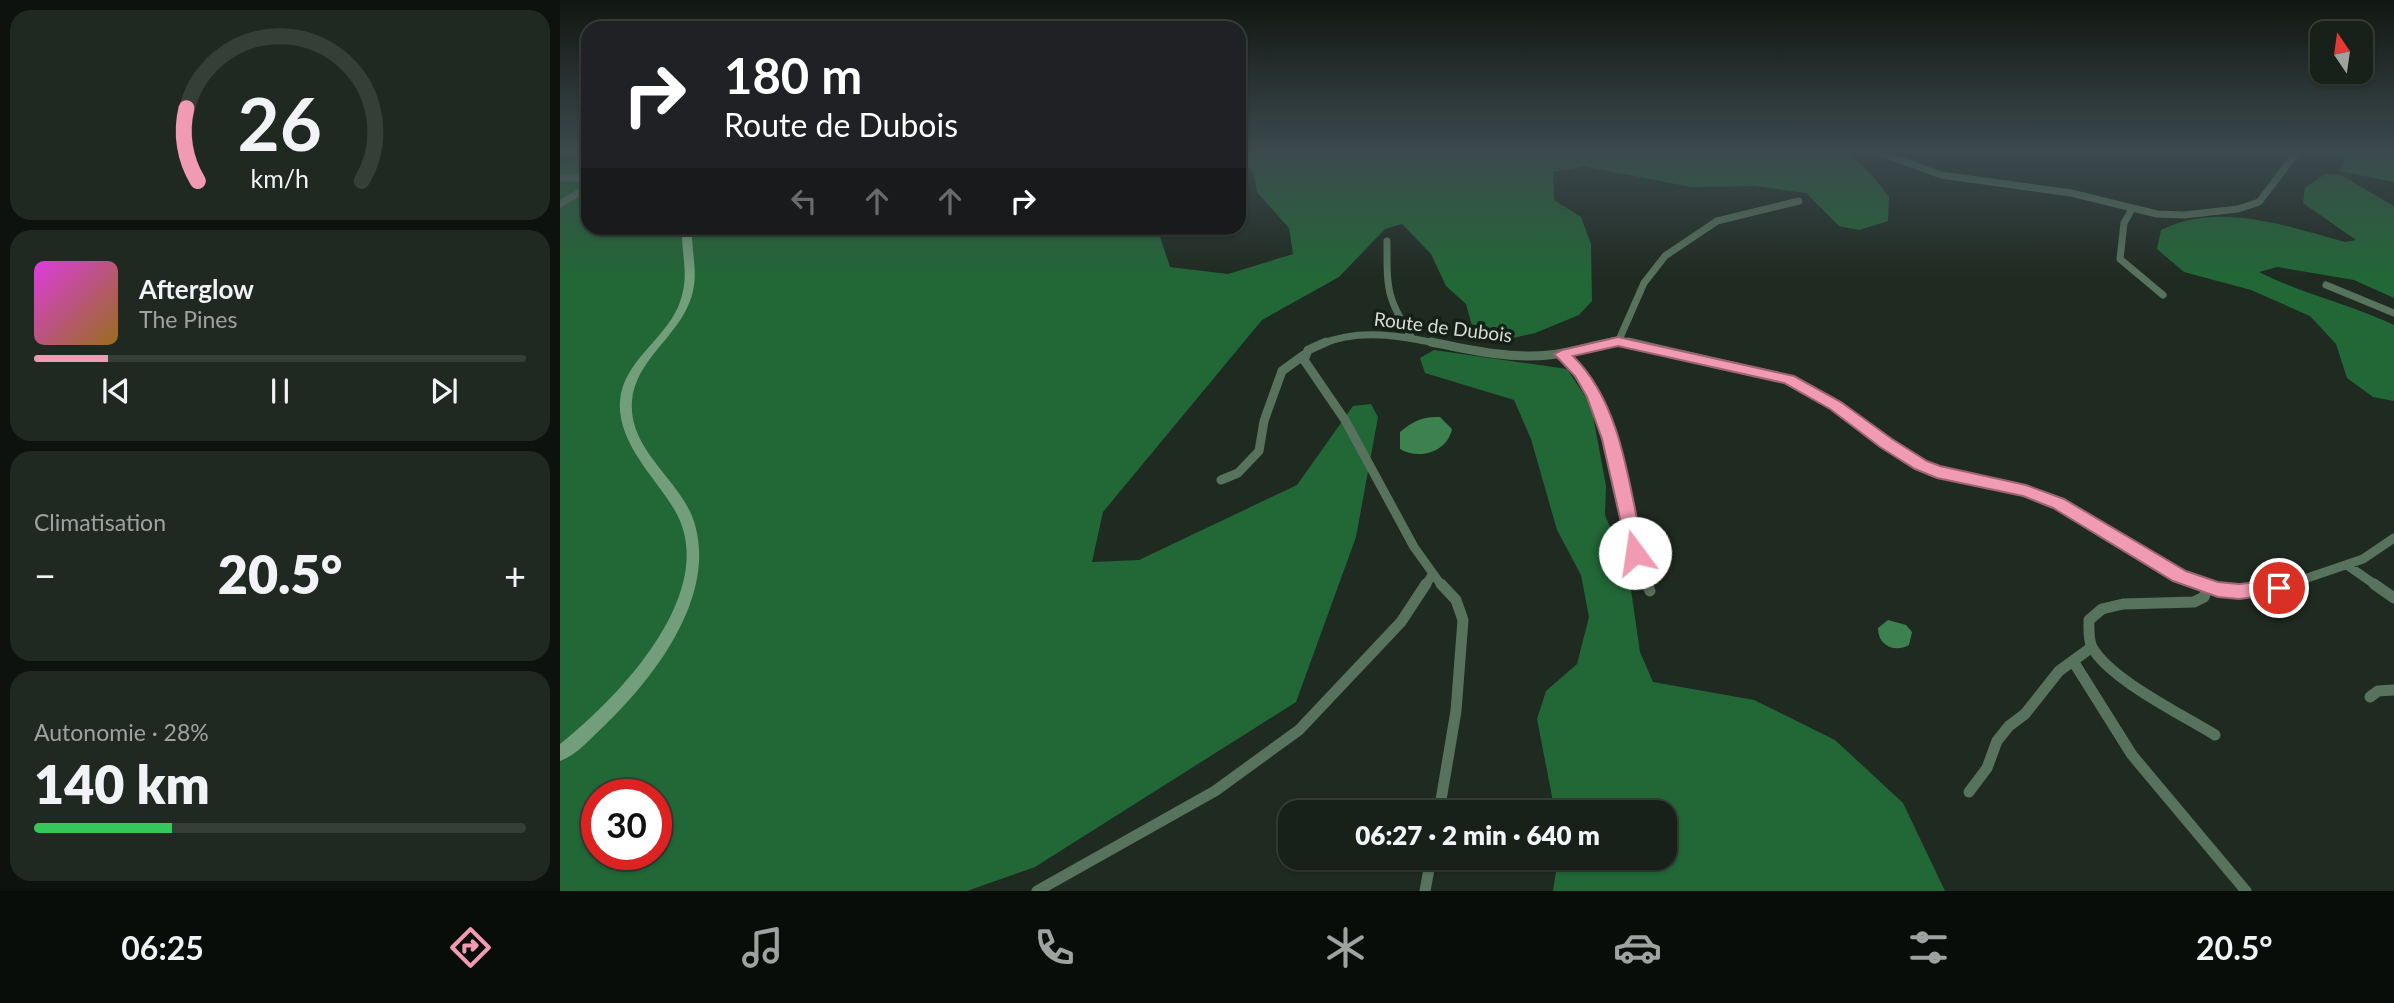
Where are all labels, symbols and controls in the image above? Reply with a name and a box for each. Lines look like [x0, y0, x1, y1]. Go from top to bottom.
north arrow [2310, 21, 2373, 84]
map controls [2310, 21, 2373, 84]
text: 180 m [724, 46, 862, 104]
icon: right [609, 49, 700, 140]
text: 26 [238, 80, 322, 168]
text: Route de Dubois [724, 105, 958, 144]
text: km/h [251, 163, 309, 193]
icon: left [785, 182, 823, 220]
icon: ahead [858, 182, 896, 220]
icon: ahead [931, 182, 969, 220]
icon: right [1004, 182, 1042, 220]
text: Afterglow [139, 273, 254, 305]
text: The Pines [139, 305, 237, 333]
street label: Route de Dubois [1373, 307, 1513, 346]
icon: previous [97, 372, 135, 410]
icon: pause [261, 372, 299, 410]
icon: next [425, 372, 463, 410]
text: Climatisation [34, 508, 166, 536]
position arrow [1598, 516, 1672, 590]
text: 20.5° [218, 543, 342, 605]
text: − [34, 552, 56, 598]
text: + [504, 552, 526, 598]
pin [2249, 558, 2309, 618]
icon: arrive [2260, 569, 2298, 607]
text: Autonomie · 28% [34, 718, 209, 746]
text: 140 km [34, 753, 210, 815]
speed limit sign: 30 [581, 779, 672, 870]
text: 06:27 · 2 min · 640 m [1355, 819, 1600, 851]
icon: directions [446, 923, 495, 972]
icon: music [738, 923, 787, 972]
icon: phone [1030, 923, 1079, 972]
icon: climate [1321, 923, 1370, 972]
icon: car [1613, 923, 1662, 972]
icon: filters [1904, 923, 1953, 972]
text: 06:25 [121, 928, 204, 967]
text: 20.5° [2196, 928, 2273, 967]

